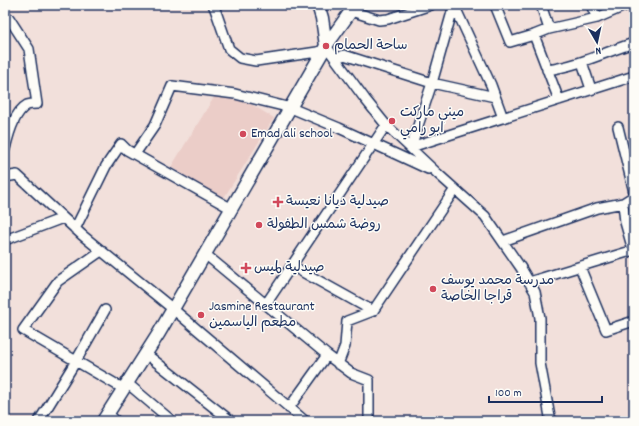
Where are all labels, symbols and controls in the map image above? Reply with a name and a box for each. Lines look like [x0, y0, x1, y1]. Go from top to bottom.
north arrow [577, 22, 617, 62]
place label: ساحة الحمام [334, 36, 408, 56]
marker: ساحة الحمام [321, 41, 331, 51]
text: N [594, 42, 602, 58]
place label: ميني ماركت ابو رامي [400, 103, 464, 140]
marker: ميني ماركت ابو رامي [387, 116, 397, 126]
place label: Emad ali school [251, 124, 333, 144]
marker: Emad ali school [238, 129, 248, 139]
place label: صيدلية ديانا نعيسة [286, 192, 389, 212]
marker: صيدلية ديانا نعيسة [273, 197, 283, 207]
place label: روضة شمس الطفولة [267, 215, 381, 235]
marker: روضة شمس الطفولة [254, 220, 264, 230]
place label: صيدلية لميس [254, 258, 325, 278]
marker: صيدلية لميس [241, 263, 251, 273]
place label: مدرسة محمد يوسف قراجا الخاصة [441, 271, 554, 307]
marker: مدرسة محمد يوسف قراجا الخاصة [428, 284, 438, 294]
place label: Jasmine Restaurant مطعم الياسمين [209, 297, 315, 333]
marker: Jasmine Restaurant مطعم الياسمين [196, 310, 206, 320]
scale bar [489, 378, 602, 404]
text: 100 m [495, 385, 522, 402]

